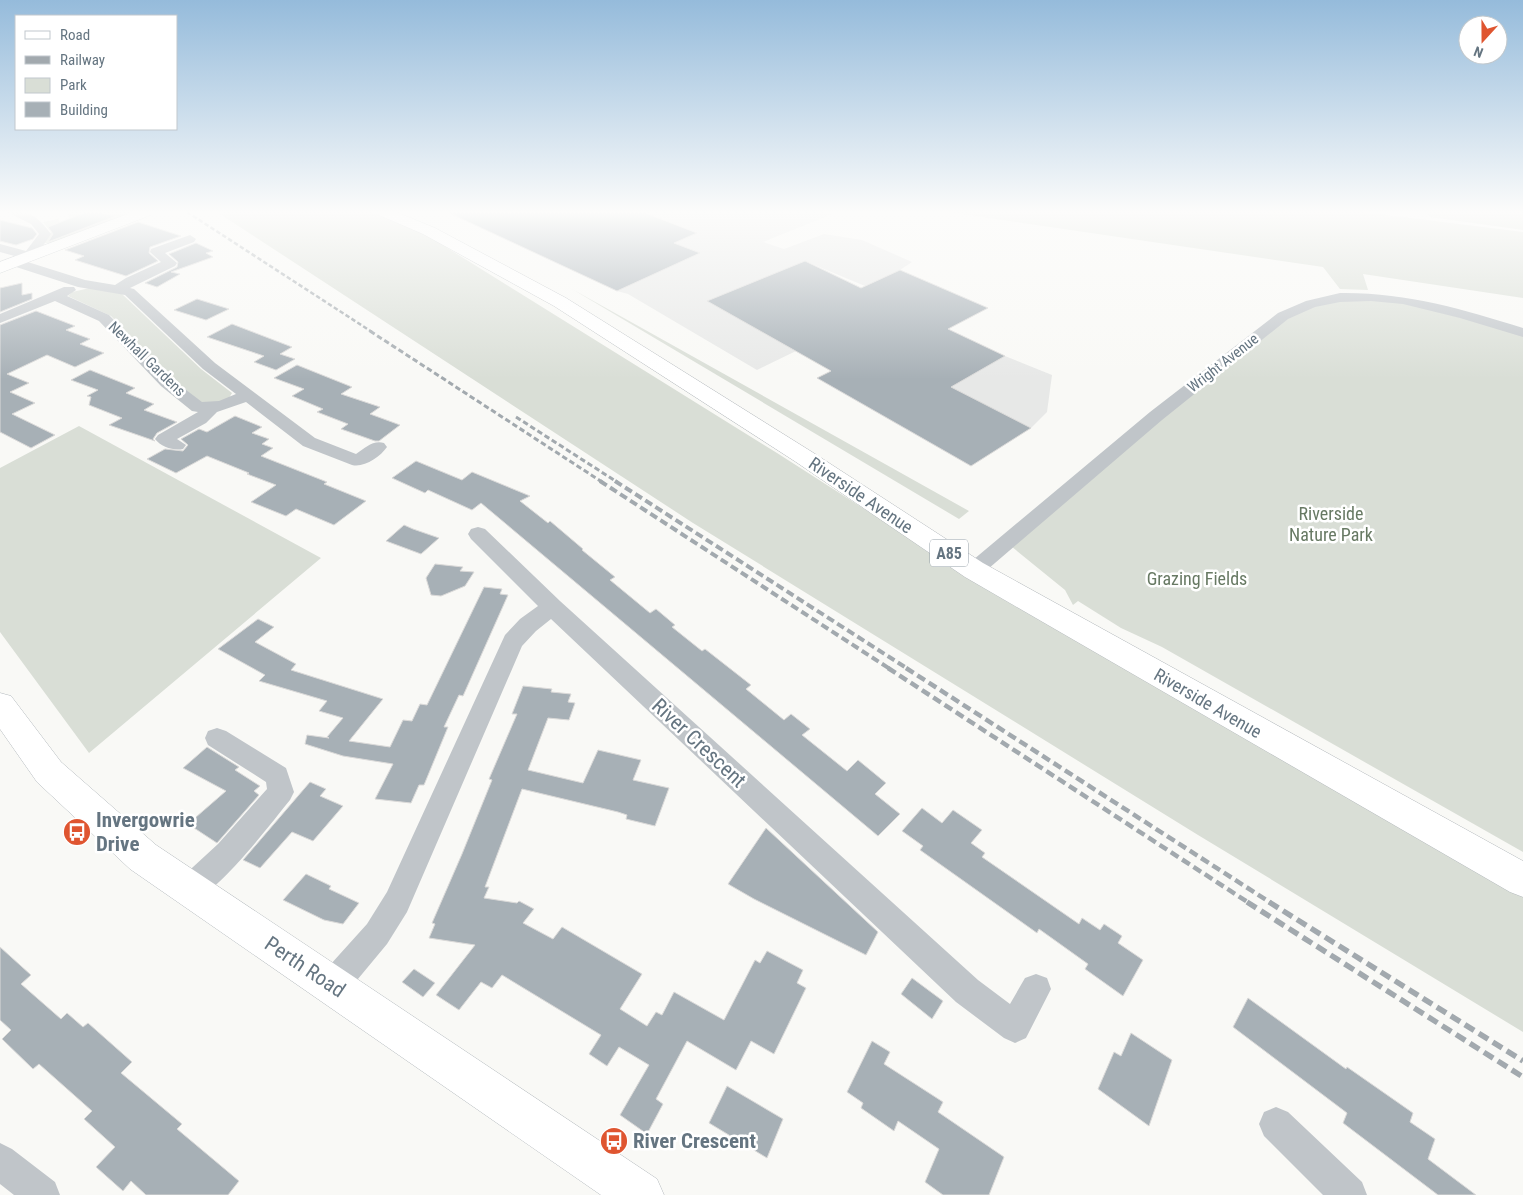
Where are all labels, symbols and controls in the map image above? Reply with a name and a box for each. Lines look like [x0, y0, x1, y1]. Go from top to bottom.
legend [15, 15, 178, 130]
north arrow [1458, 15, 1508, 65]
text: Road [60, 26, 90, 44]
text: N [1471, 43, 1485, 61]
text: Railway [60, 51, 105, 69]
text: Park [60, 76, 87, 94]
text: Building [60, 101, 108, 119]
street label: Newhall Gardens [105, 318, 189, 400]
street label: Wright Avenue [1184, 330, 1262, 396]
street label: Riverside Avenue [805, 453, 917, 537]
park label: Riverside Nature Park [1289, 503, 1373, 545]
road number: A85 [930, 540, 968, 566]
park label: Grazing Fields [1147, 568, 1247, 589]
street label: Riverside Avenue [1150, 664, 1266, 742]
street label: River Crescent [647, 694, 751, 792]
place label: Invergowrie Drive [96, 808, 195, 856]
bus stop icon: Invergowrie Drive [62, 817, 92, 847]
street label: Perth Road [260, 931, 350, 1003]
bus stop icon: River Crescent [599, 1126, 629, 1156]
place label: River Crescent [633, 1129, 756, 1153]

